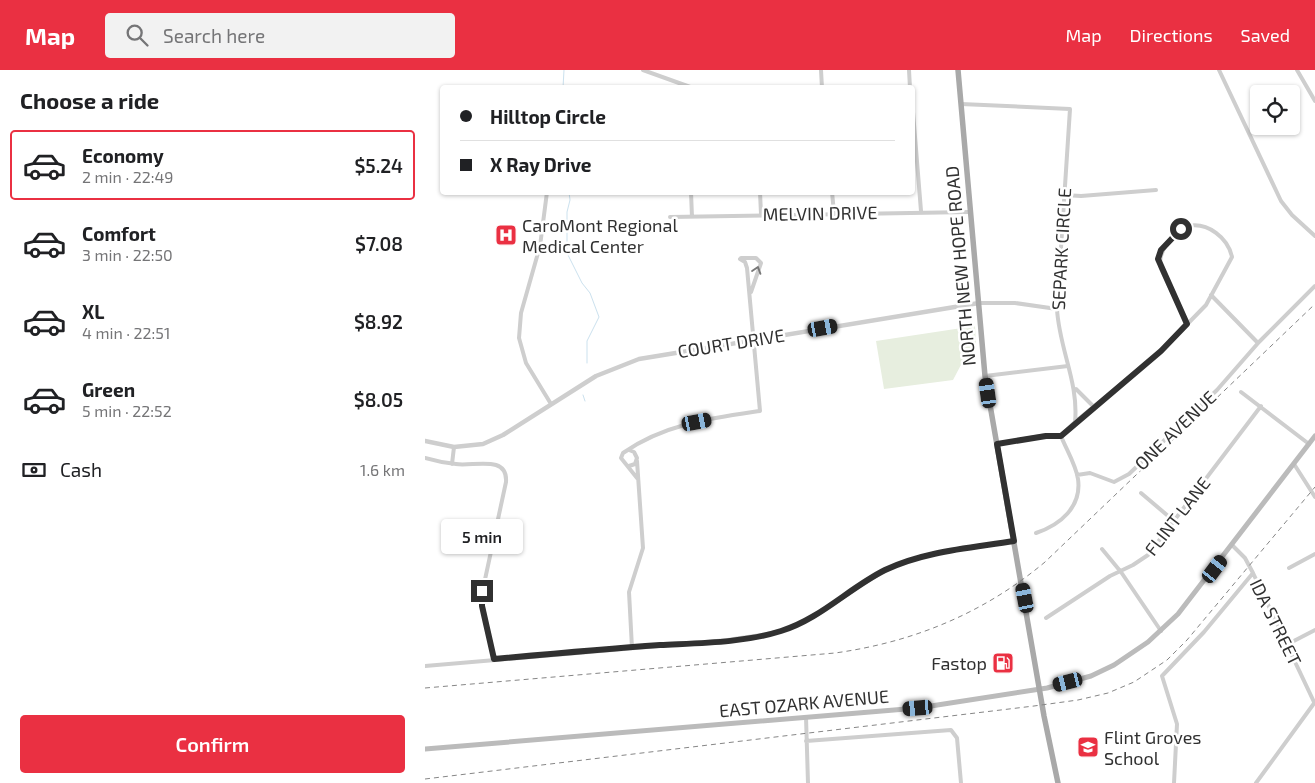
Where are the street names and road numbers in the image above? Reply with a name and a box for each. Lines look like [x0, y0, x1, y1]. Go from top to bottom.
street label: NORTH NEW HOPE ROAD [940, 165, 980, 367]
street label: SEPARK CIRCLE [1047, 187, 1075, 311]
street label: MELVIN DRIVE [762, 201, 878, 225]
street label: COURT DRIVE [676, 324, 786, 362]
street label: ONE AVENUE [1130, 386, 1220, 474]
street label: FLINT LANE [1140, 472, 1214, 560]
street label: IDA STREET [1246, 575, 1307, 669]
street label: EAST OZARK AVENUE [718, 685, 890, 721]

